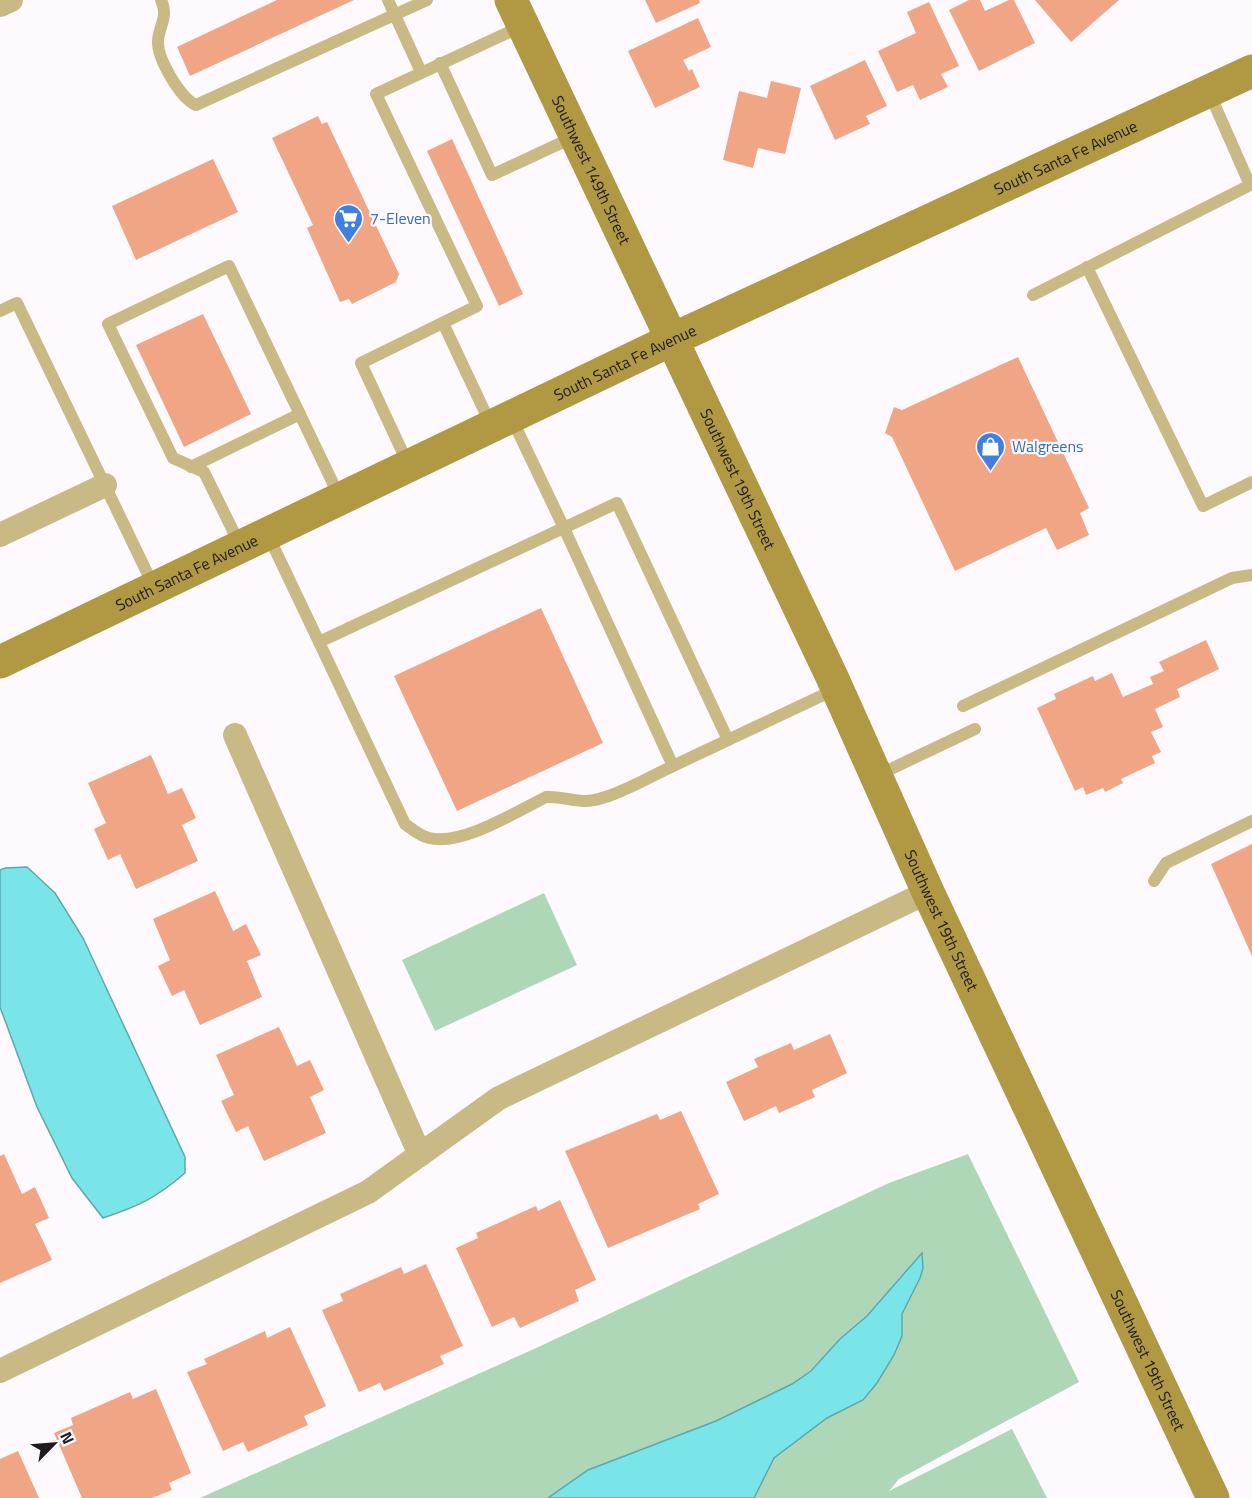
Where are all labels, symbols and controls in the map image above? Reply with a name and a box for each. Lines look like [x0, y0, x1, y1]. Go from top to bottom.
street label: Southwest 149th Street [546, 91, 637, 249]
street label: South Santa Fe Avenue [990, 114, 1141, 201]
supermarket icon: 7-Eleven [333, 202, 365, 244]
place label: 7-Eleven [370, 206, 431, 230]
street label: South Santa Fe Avenue [549, 318, 700, 407]
street label: Southwest 19th Street [694, 404, 782, 554]
shop icon: Walgreens [975, 430, 1007, 472]
place label: Walgreens [1012, 434, 1083, 458]
street label: South Santa Fe Avenue [111, 528, 262, 617]
street label: Southwest 19th Street [898, 846, 985, 995]
street label: Southwest 19th Street [1105, 1286, 1192, 1435]
north arrow [24, 1414, 84, 1474]
text: N [54, 1428, 81, 1448]

